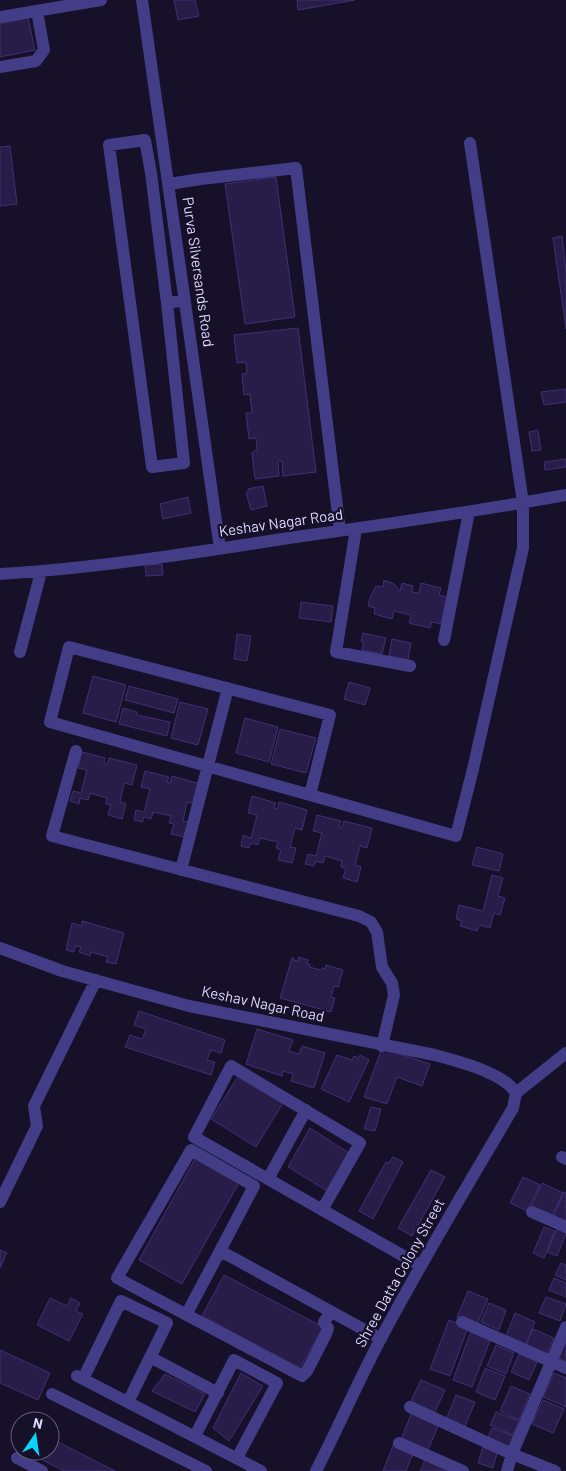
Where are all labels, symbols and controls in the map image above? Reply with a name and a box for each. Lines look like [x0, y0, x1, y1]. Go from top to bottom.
street label: Purva Silversands Road [180, 196, 218, 348]
street label: Keshav Nagar Road [218, 504, 344, 540]
street label: Keshav Nagar Road [200, 981, 326, 1025]
street label: Shree Datta Colony Street [351, 1195, 448, 1350]
north arrow [10, 1411, 60, 1461]
text: N [32, 1414, 44, 1432]

